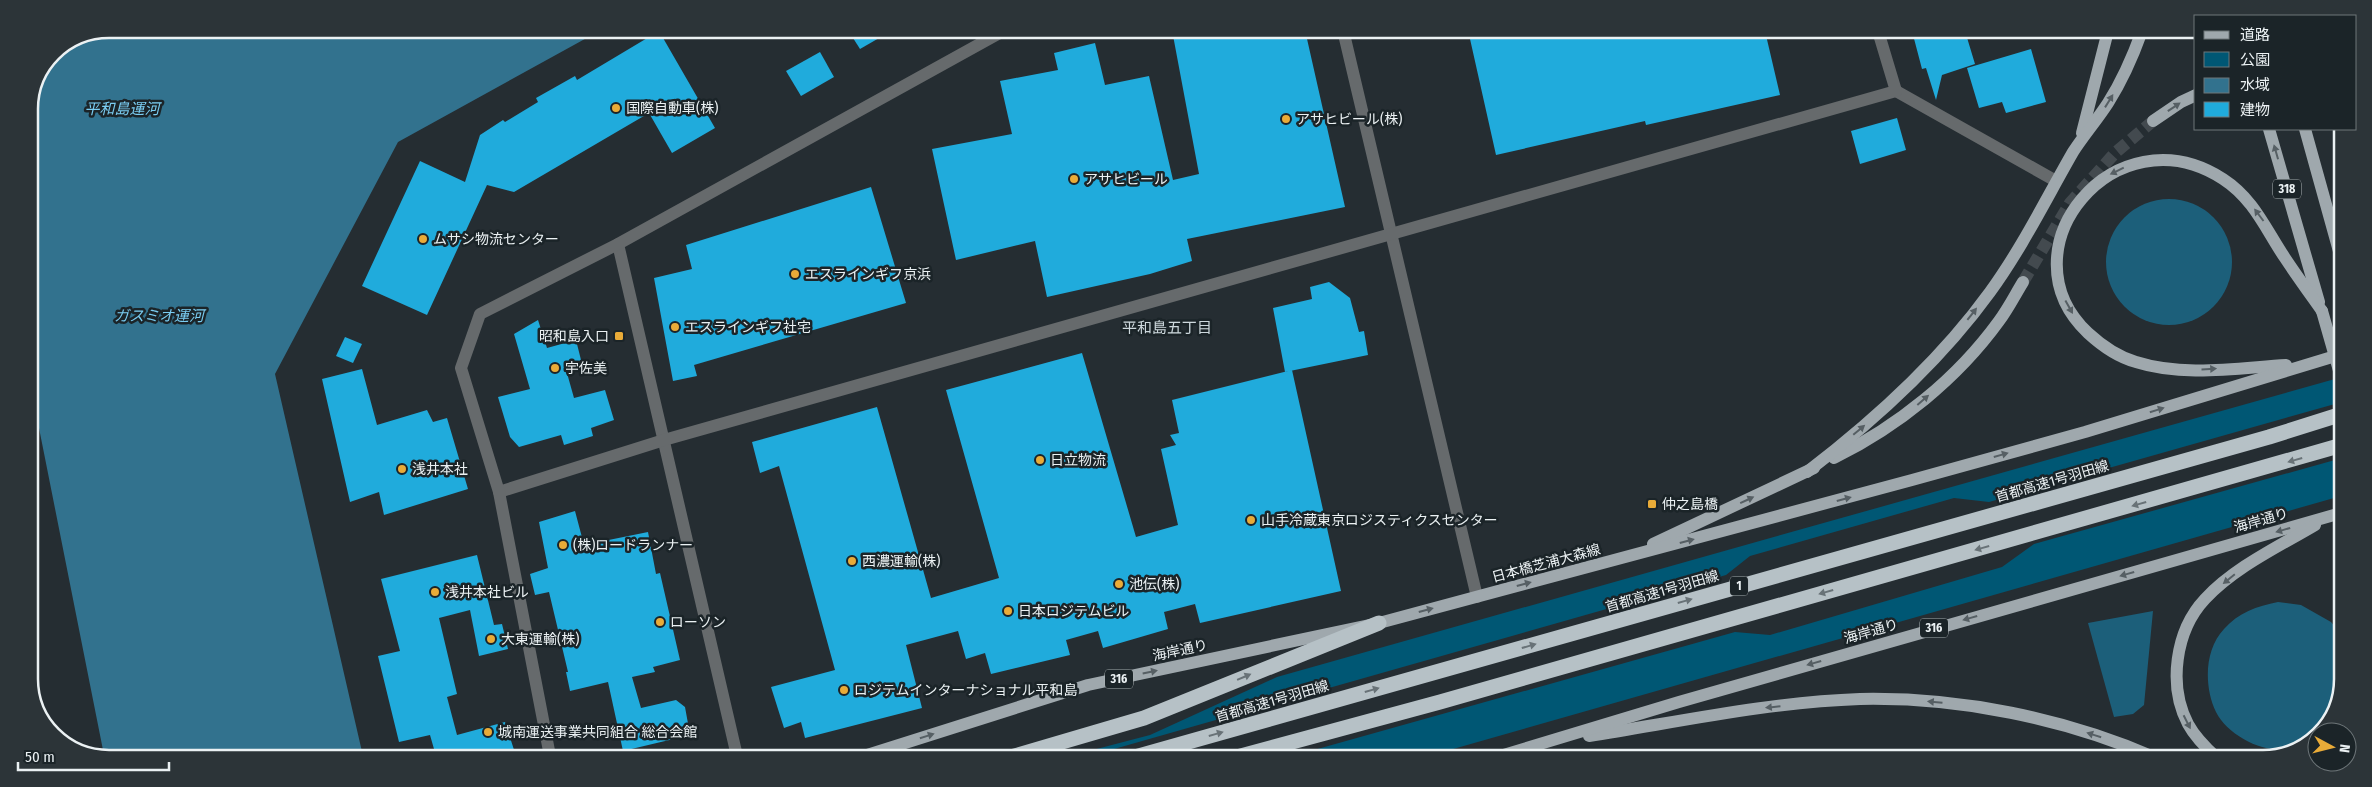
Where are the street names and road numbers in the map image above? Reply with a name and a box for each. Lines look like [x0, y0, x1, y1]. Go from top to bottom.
road number: 318 [2273, 180, 2301, 198]
street label: 首都高速1号羽田線 [1993, 457, 2111, 506]
street label: 海岸通り [2232, 505, 2290, 536]
street label: 日本橋芝浦大森線 [1490, 541, 1602, 586]
street label: 首都高速1号羽田線 [1603, 567, 1721, 616]
road number: 1 [1730, 576, 1748, 596]
street label: 海岸通り [1842, 616, 1900, 647]
road number: 316 [1920, 618, 1948, 638]
street label: 海岸通り [1151, 636, 1209, 665]
road number: 316 [1105, 670, 1133, 689]
street label: 首都高速1号羽田線 [1213, 677, 1331, 726]

